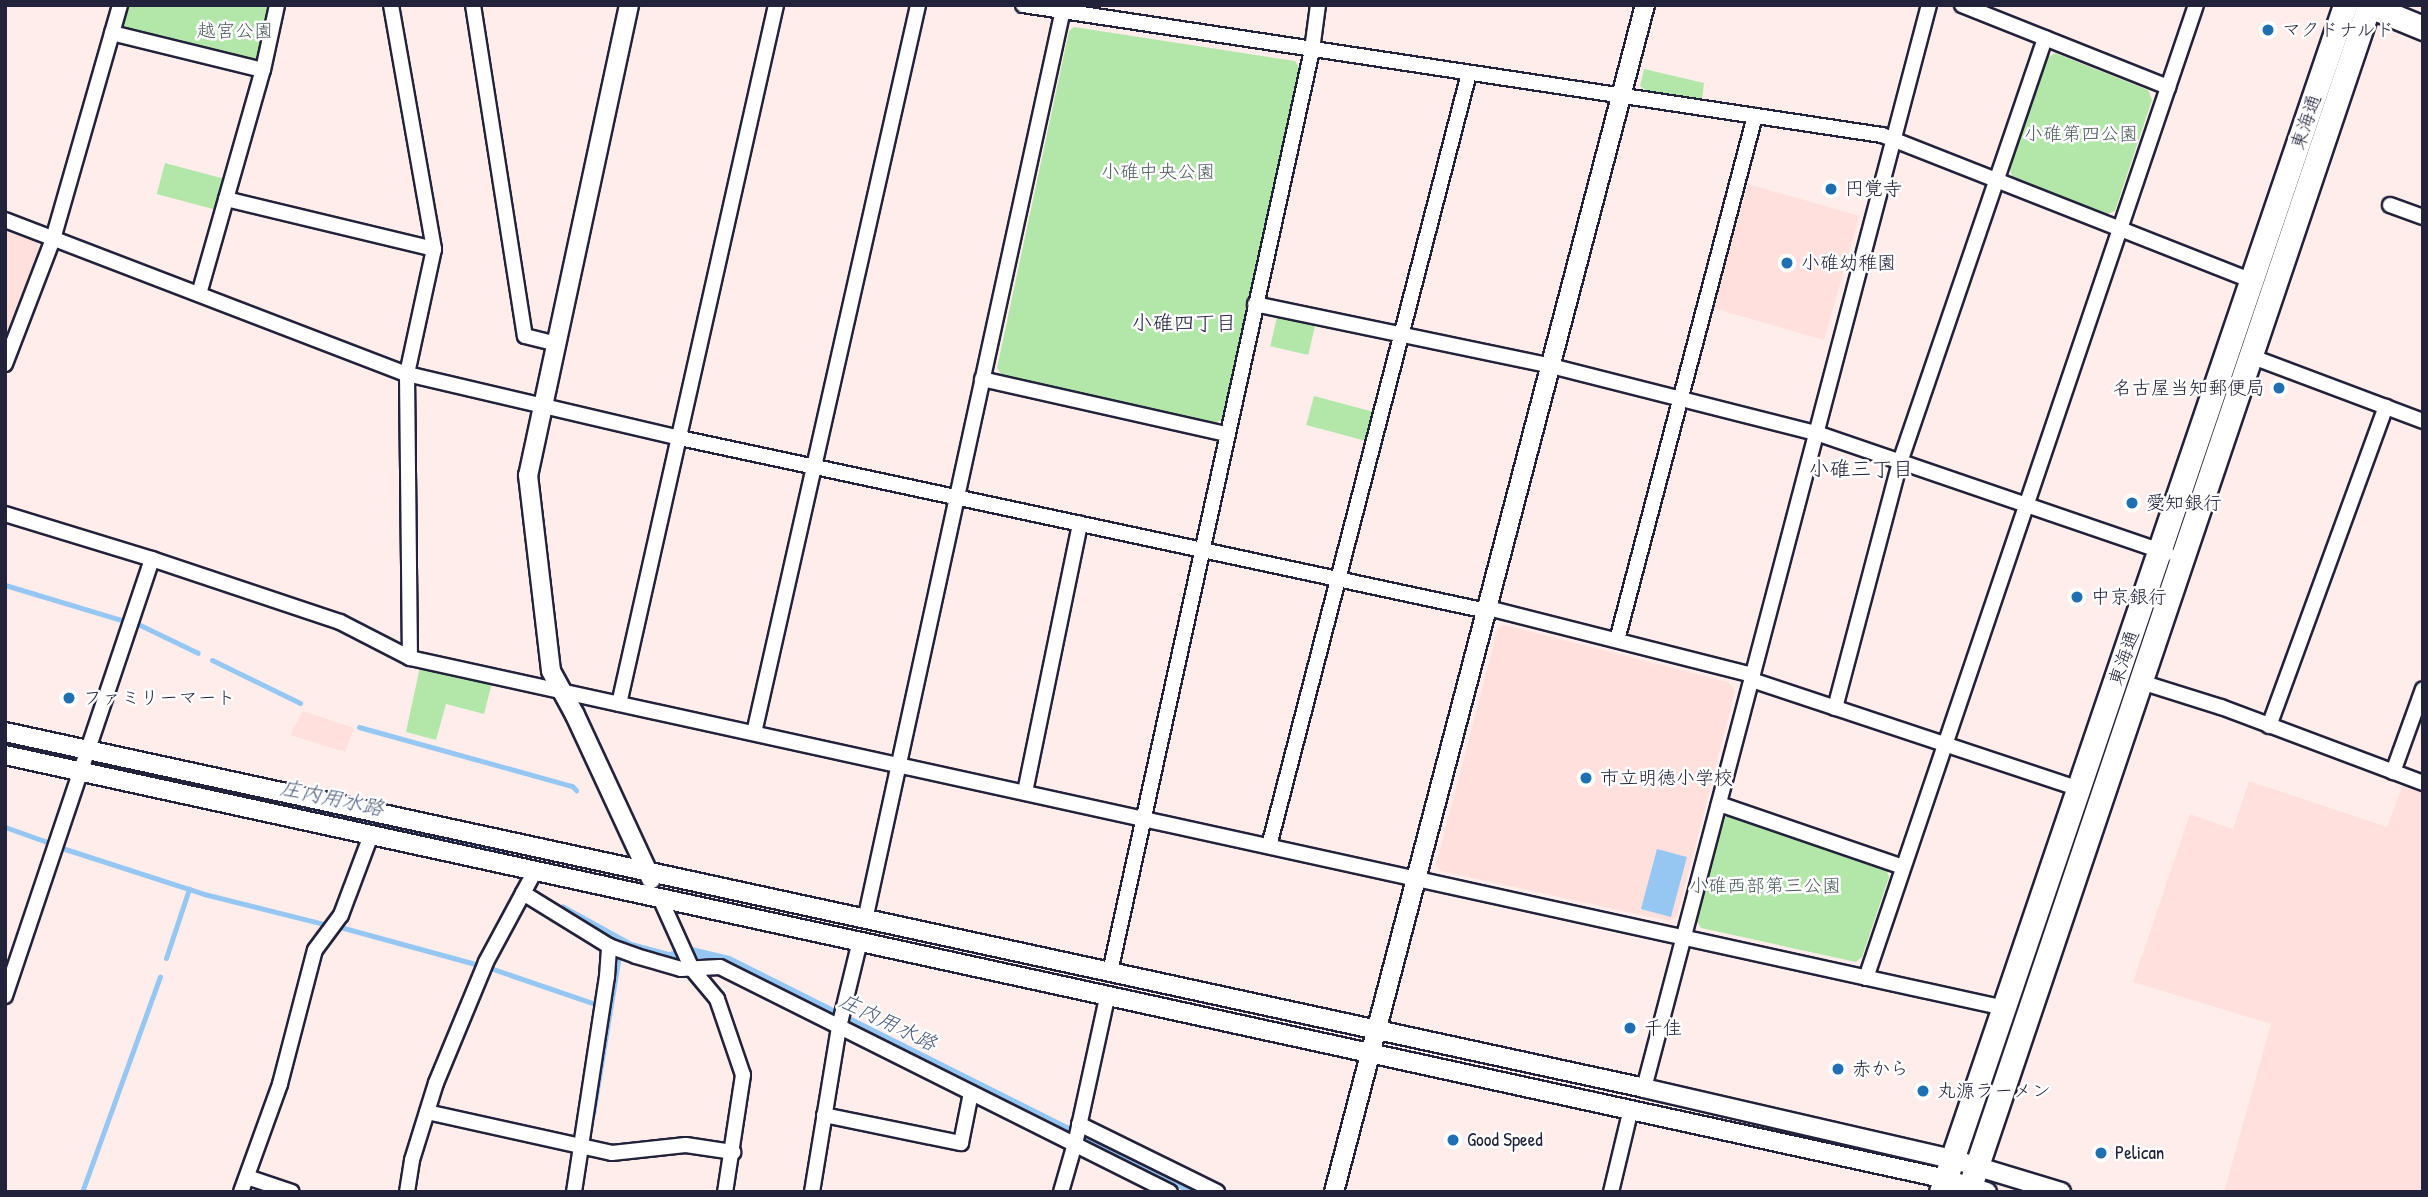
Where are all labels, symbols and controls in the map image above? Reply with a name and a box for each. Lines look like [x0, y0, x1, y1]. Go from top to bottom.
place label: マクドナルド [2282, 19, 2396, 41]
park label: 越宮公園 [197, 20, 273, 42]
marker: マクドナルド [2260, 22, 2276, 38]
street label: 東海通 [2286, 91, 2326, 153]
park label: 小碓第四公園 [2024, 123, 2138, 145]
park label: 小碓中央公園 [1101, 161, 1215, 183]
place label: 円覚寺 [1845, 178, 1902, 200]
marker: 円覚寺 [1823, 181, 1839, 197]
place label: 小碓幼稚園 [1801, 252, 1896, 274]
marker: 小碓幼稚園 [1779, 255, 1795, 271]
district label: 小碓四丁目 [1132, 310, 1236, 336]
place label: 名古屋当知郵便局 [2113, 377, 2265, 399]
marker: 名古屋当知郵便局 [2271, 380, 2287, 396]
district label: 小碓三丁目 [1809, 456, 1913, 482]
place label: 愛知銀行 [2146, 492, 2222, 514]
marker: 愛知銀行 [2124, 495, 2140, 511]
place label: 中京銀行 [2091, 586, 2167, 608]
marker: 中京銀行 [2069, 589, 2085, 605]
street label: 東海通 [2104, 627, 2144, 689]
place label: ファミリーマート [83, 687, 235, 709]
marker: ファミリーマート [61, 690, 77, 706]
place label: 市立明徳小学校 [1600, 767, 1733, 789]
marker: 市立明徳小学校 [1578, 770, 1594, 786]
water label: 庄内用水路 [278, 775, 386, 821]
park label: 小碓西部第三公園 [1689, 875, 1841, 897]
water label: 庄内用水路 [835, 988, 941, 1056]
place label: 千佳 [1644, 1017, 1682, 1039]
marker: 千佳 [1622, 1020, 1638, 1036]
place label: 赤から [1852, 1058, 1909, 1080]
marker: 赤から [1830, 1061, 1846, 1077]
place label: 丸源ラーメン [1937, 1080, 2051, 1102]
marker: 丸源ラーメン [1915, 1083, 1931, 1099]
place label: Good Speed [1467, 1129, 1543, 1151]
marker: Good Speed [1445, 1132, 1461, 1148]
place label: Pelican [2115, 1142, 2164, 1164]
marker: Pelican [2093, 1145, 2109, 1161]

